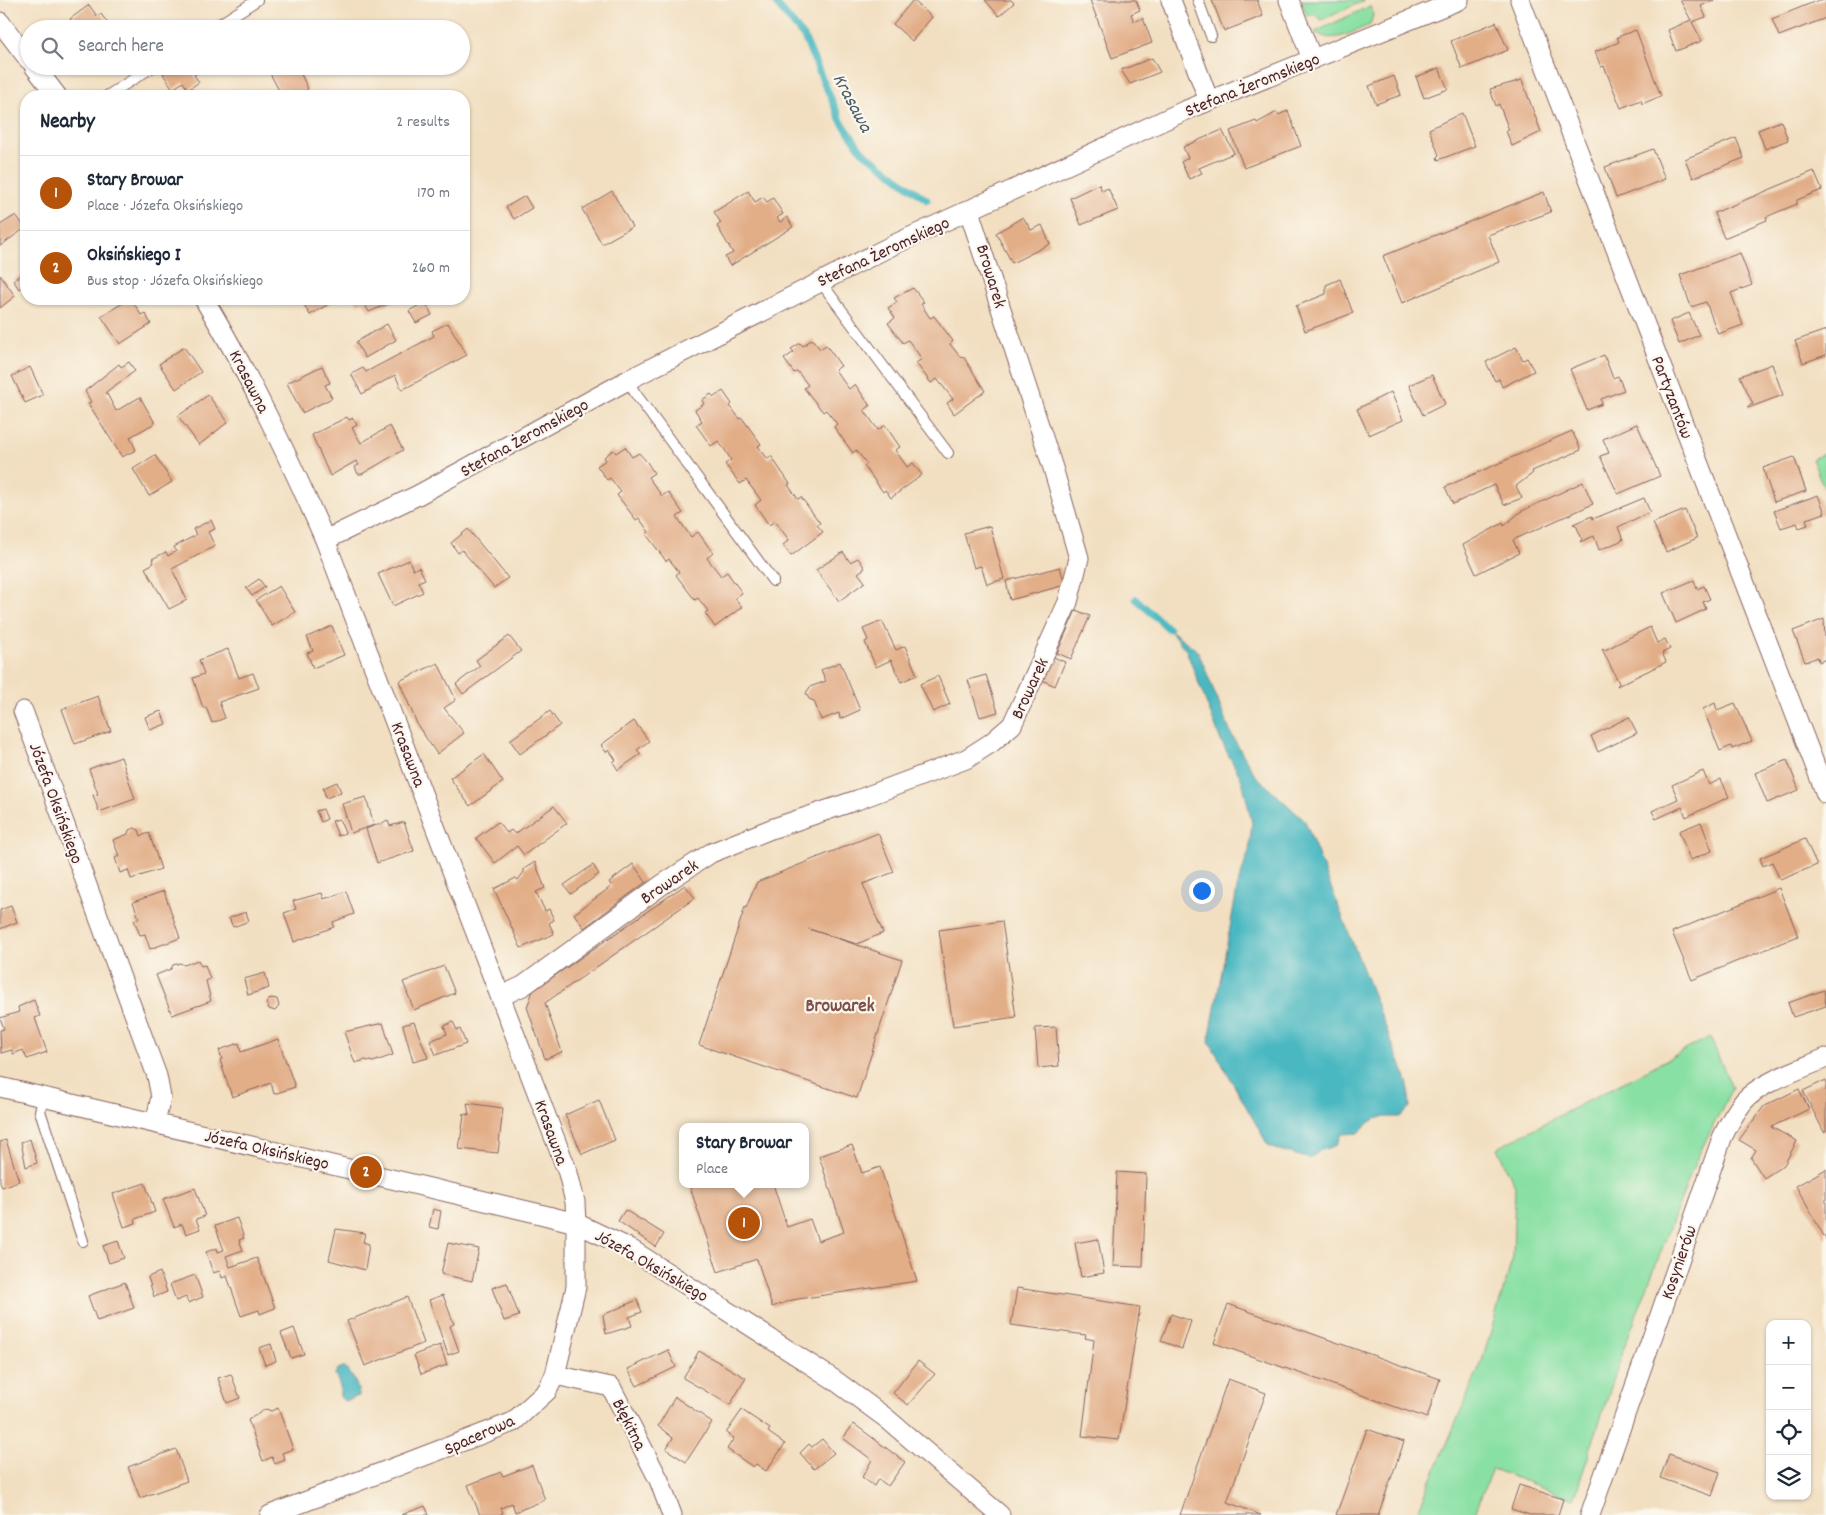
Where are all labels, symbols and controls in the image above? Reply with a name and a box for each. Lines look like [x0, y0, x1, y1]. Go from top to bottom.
search box [20, 20, 470, 75]
icon: search [38, 34, 66, 62]
text: Search here [78, 34, 164, 61]
street label: Stefana Żeromskiego [1182, 48, 1324, 125]
water label: Krasawa [824, 70, 878, 139]
text: Nearby [40, 108, 95, 138]
text: 2 results [396, 111, 450, 134]
text: Stary Browar [87, 168, 183, 195]
text: 1 [54, 182, 58, 205]
text: 170 m [417, 182, 450, 205]
text: Place · Józefa Oksińskiego [87, 195, 243, 218]
street label: Stefana Żeromskiego [814, 212, 954, 295]
street label: Browarek [968, 242, 1011, 312]
text: Oksińskiego I [87, 243, 181, 270]
text: 2 [53, 257, 60, 280]
text: 260 m [412, 257, 450, 280]
text: Bus stop · Józefa Oksińskiego [87, 270, 263, 293]
street label: Krasawna [221, 346, 275, 419]
street label: Partyzantów [1643, 353, 1698, 443]
street label: Stefana Żeromskiego [457, 394, 594, 485]
street label: Browarek [1006, 654, 1056, 724]
street label: Krasawna [383, 719, 431, 792]
street label: Józefa Oksińskiego [21, 740, 88, 868]
street label: Browarek [636, 854, 704, 912]
your location [1189, 878, 1215, 904]
district label: Browarek [806, 994, 875, 1021]
street label: Krasawna [526, 1097, 573, 1170]
popup [679, 1123, 809, 1188]
street label: Józefa Oksińskiego [202, 1125, 331, 1178]
text: Stary Browar [696, 1131, 792, 1158]
pin: 2 [350, 1153, 382, 1191]
text: Place [696, 1158, 728, 1181]
pin: 1 [728, 1204, 760, 1242]
street label: Kosynierów [1656, 1222, 1705, 1303]
street label: Józefa Oksińskiego [589, 1225, 712, 1310]
map controls [1766, 1320, 1811, 1500]
button: + [1766, 1320, 1811, 1365]
button: − [1766, 1365, 1811, 1410]
street label: Błękitna [604, 1395, 652, 1456]
street label: Spacerowa [441, 1409, 520, 1463]
button: locate [1766, 1410, 1811, 1455]
button: layers [1766, 1455, 1811, 1500]

